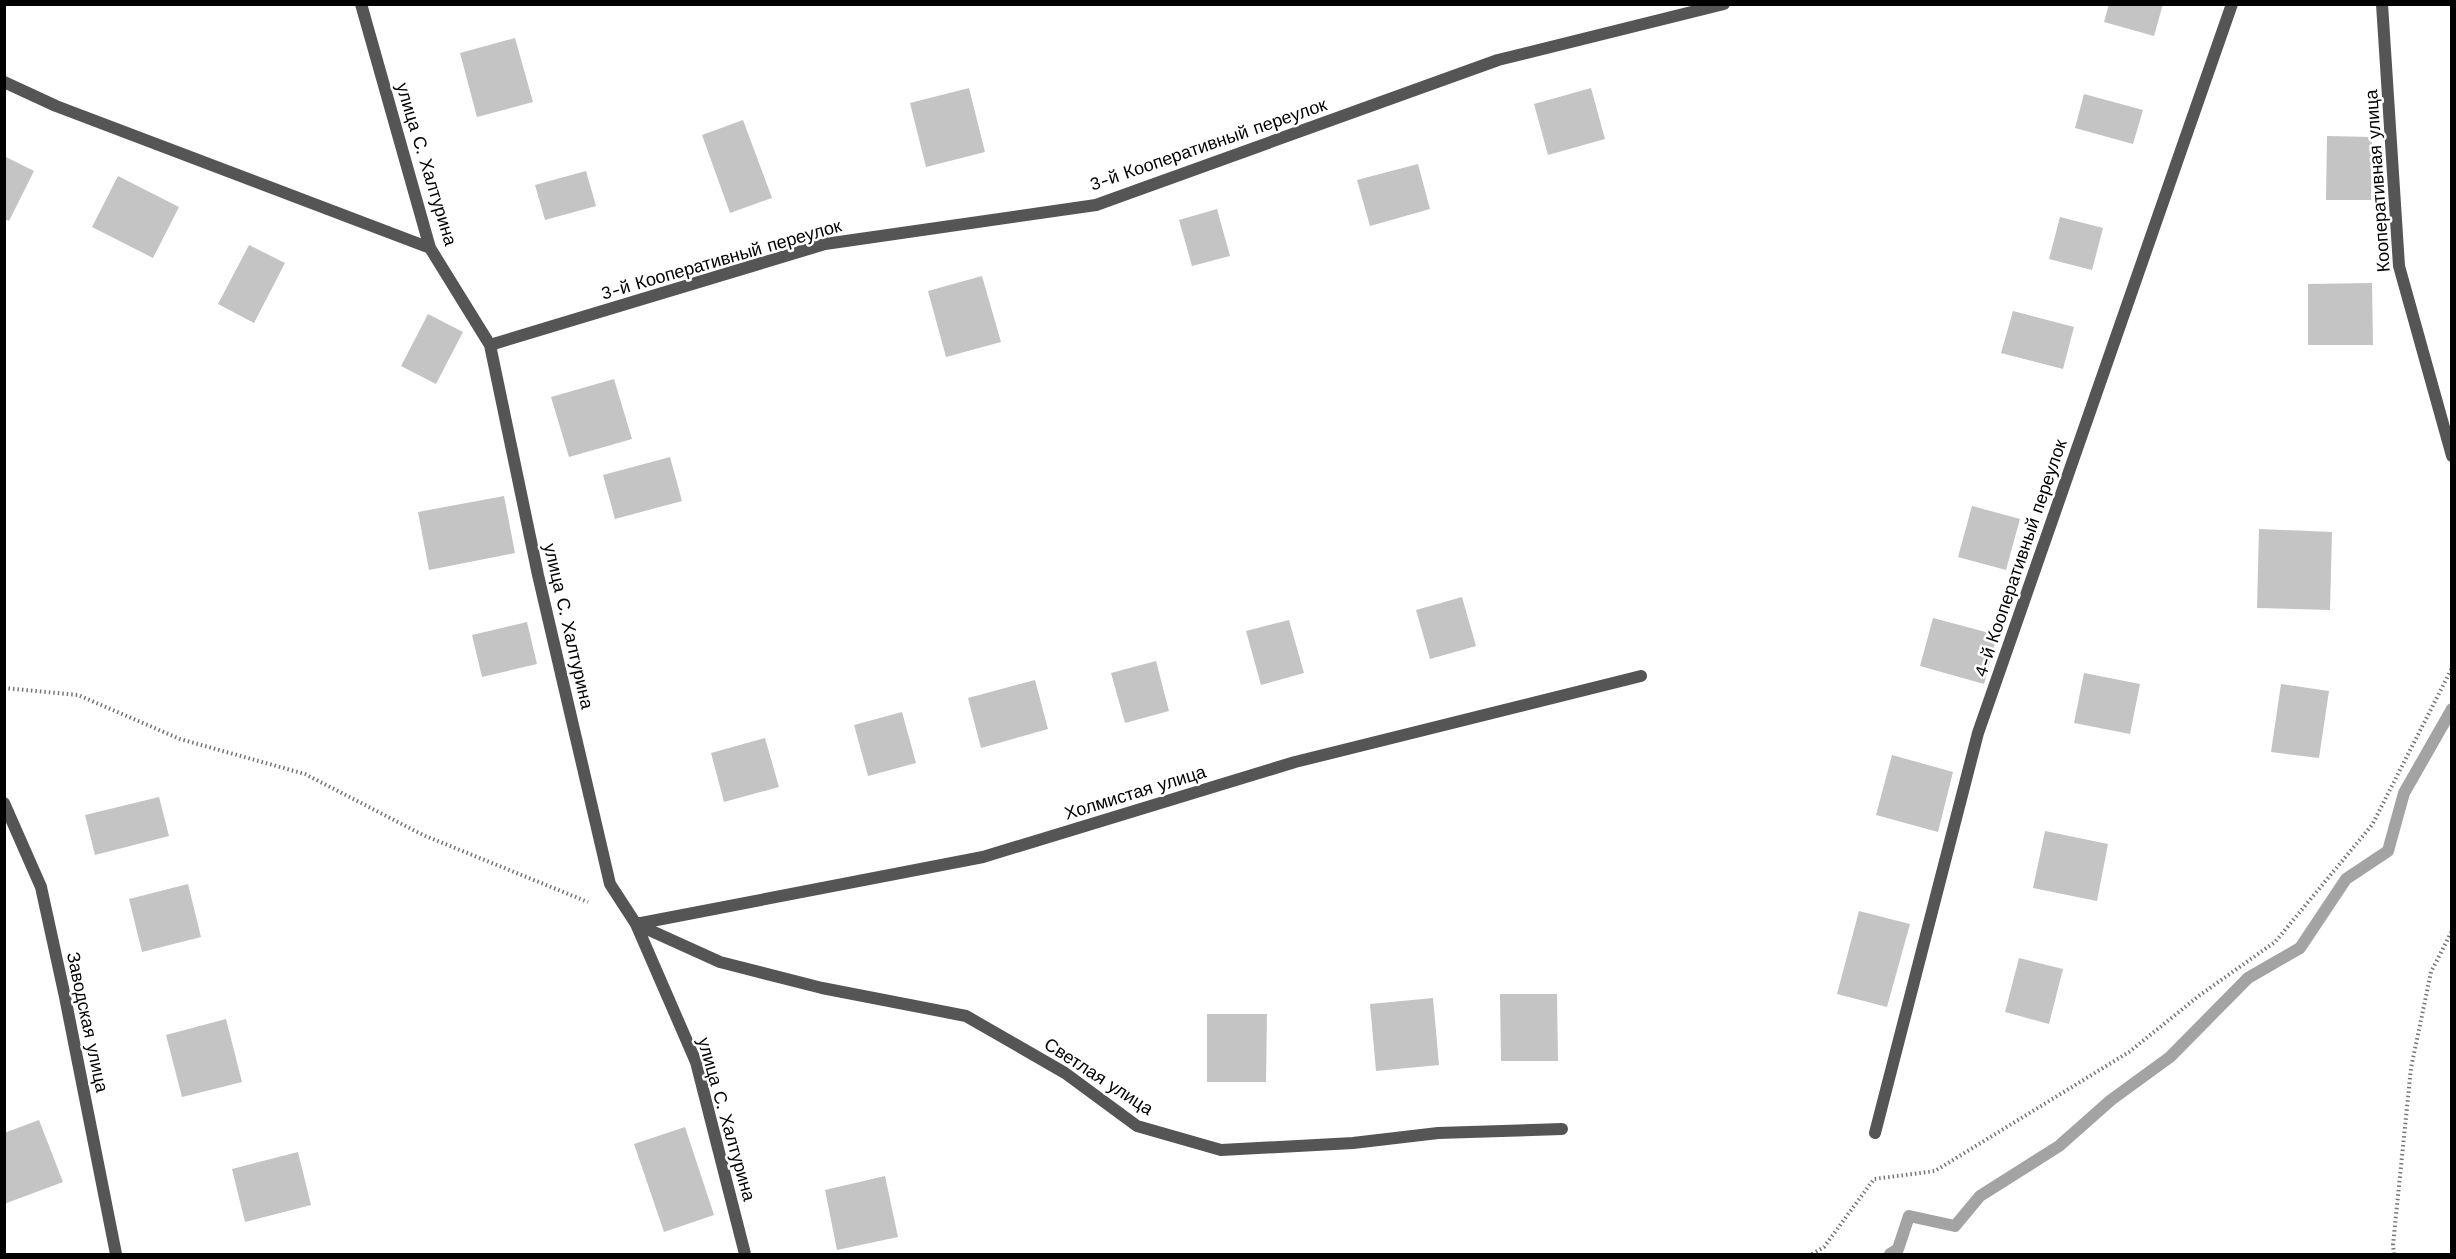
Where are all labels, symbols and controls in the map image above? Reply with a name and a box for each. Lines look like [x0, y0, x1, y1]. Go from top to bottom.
street label: улица С. Халтурина [392, 80, 462, 249]
street label: Кооперативная улица [2360, 88, 2394, 273]
street label: 3-й Кооперативный переулок [1087, 93, 1329, 195]
street label: 3-й Кооперативный переулок [598, 214, 844, 303]
street label: 4-й Кооперативный переулок [1969, 436, 2071, 680]
street label: улица С. Халтурина [540, 541, 598, 712]
street label: Холмистая улица [1062, 760, 1209, 823]
street label: Заводская улица [63, 950, 113, 1095]
street label: Светлая улица [1041, 1033, 1158, 1120]
street label: улица С. Халтурина [694, 1035, 761, 1204]

